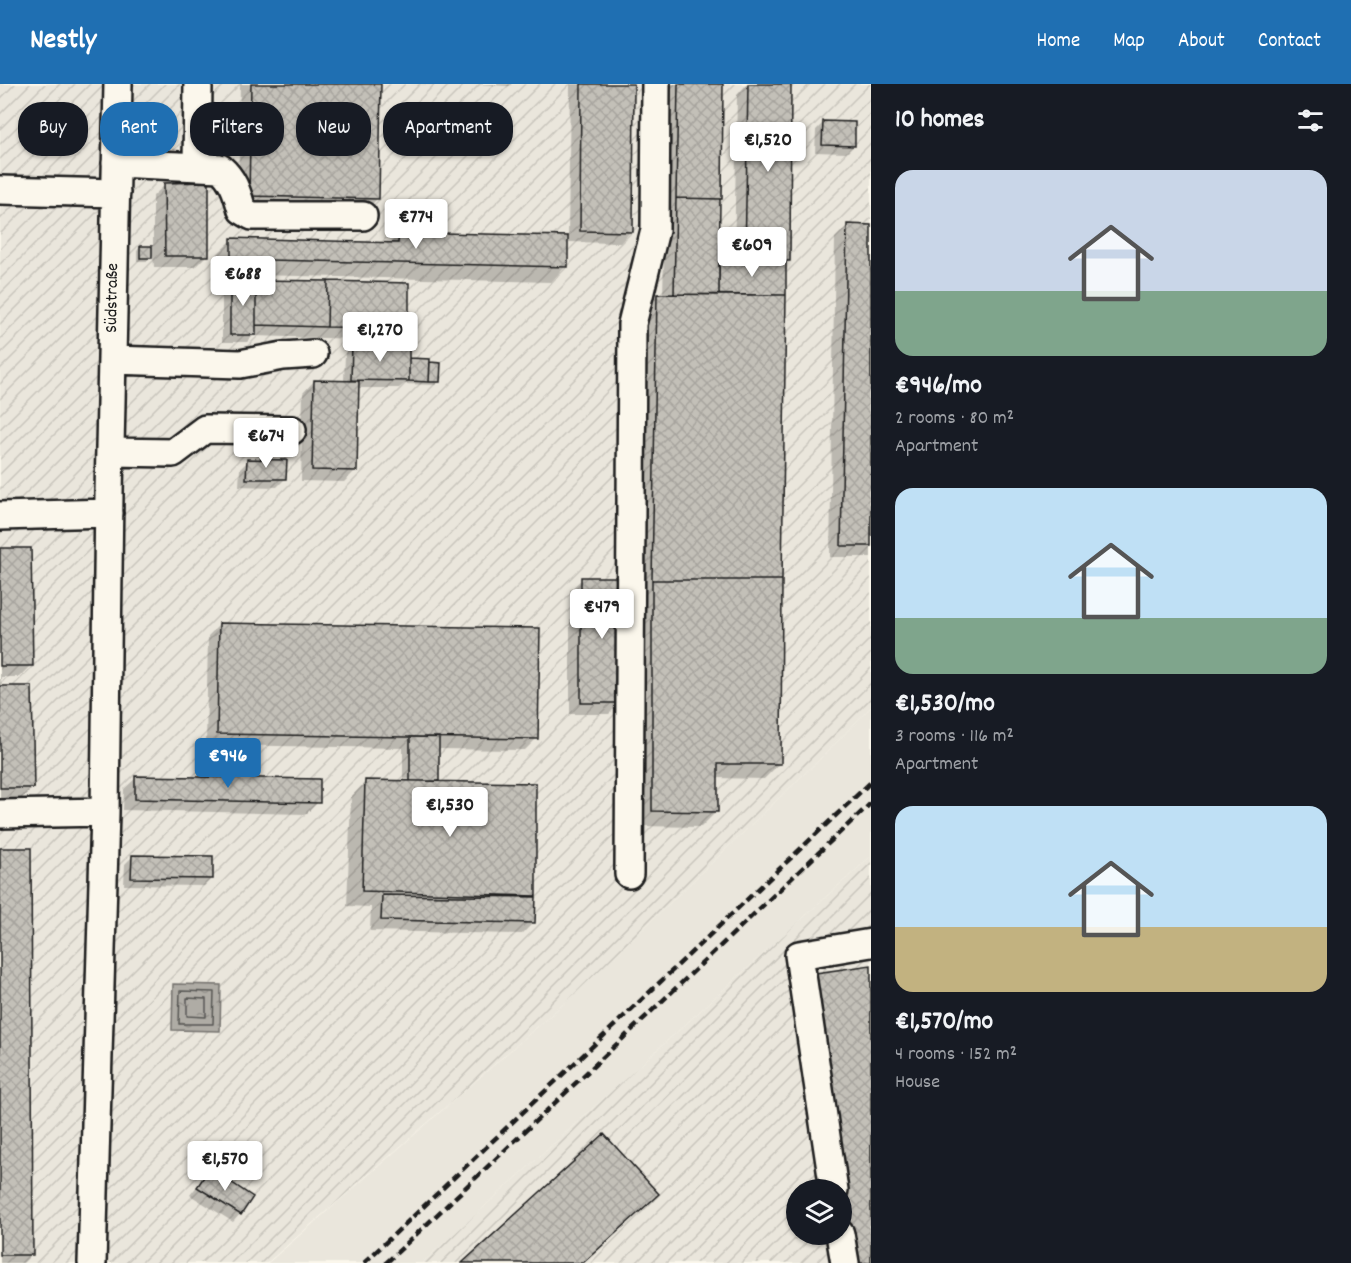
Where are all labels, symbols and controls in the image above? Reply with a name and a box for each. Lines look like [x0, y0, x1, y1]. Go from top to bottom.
text: Nestly [30, 22, 96, 62]
text: Home [1036, 27, 1080, 57]
text: Map [1113, 27, 1145, 57]
text: About [1178, 27, 1225, 57]
text: Contact [1258, 27, 1321, 57]
chip: Buy [18, 102, 88, 156]
chip: Rent [100, 102, 178, 156]
chip: Filters [190, 102, 284, 156]
chip: New [296, 102, 371, 156]
chip: Apartment [383, 102, 513, 156]
text: 10 homes [895, 102, 985, 139]
icon: filters [1294, 104, 1327, 137]
pin: €1,520 [719, 122, 817, 173]
text: €1,520 [744, 127, 792, 155]
pin: €774 [380, 199, 452, 250]
text: €774 [399, 204, 433, 232]
icon: home [1057, 209, 1165, 317]
pin: €609 [716, 227, 788, 278]
text: €609 [731, 232, 773, 260]
pin: €688 [207, 256, 279, 307]
text: €688 [225, 261, 262, 289]
street label: Südstraße [100, 263, 126, 333]
pin: €1,270 [331, 312, 429, 363]
text: €1,270 [357, 317, 403, 345]
text: €946/mo [895, 368, 982, 405]
text: 2 rooms · 80 m² [895, 405, 1014, 433]
pin: €674 [230, 418, 302, 469]
text: €674 [248, 423, 284, 451]
text: Apartment [895, 433, 978, 461]
icon: home [1057, 527, 1165, 635]
pin: €479 [566, 589, 638, 640]
text: €479 [584, 594, 620, 622]
text: €1,530/mo [895, 686, 995, 723]
text: 3 rooms · 116 m² [895, 723, 1014, 751]
pin: €946 [192, 738, 264, 789]
text: €946 [209, 743, 247, 771]
text: Apartment [895, 751, 978, 779]
pin: €1,530 [401, 787, 499, 838]
text: €1,530 [426, 792, 474, 820]
icon: home [1057, 845, 1165, 953]
text: €1,570/mo [895, 1004, 993, 1041]
text: 4 rooms · 152 m² [895, 1041, 1017, 1069]
text: House [895, 1069, 940, 1097]
pin: €1,570 [176, 1141, 274, 1192]
text: €1,570 [201, 1146, 249, 1174]
map controls [786, 1179, 852, 1245]
button: layers [786, 1179, 852, 1245]

